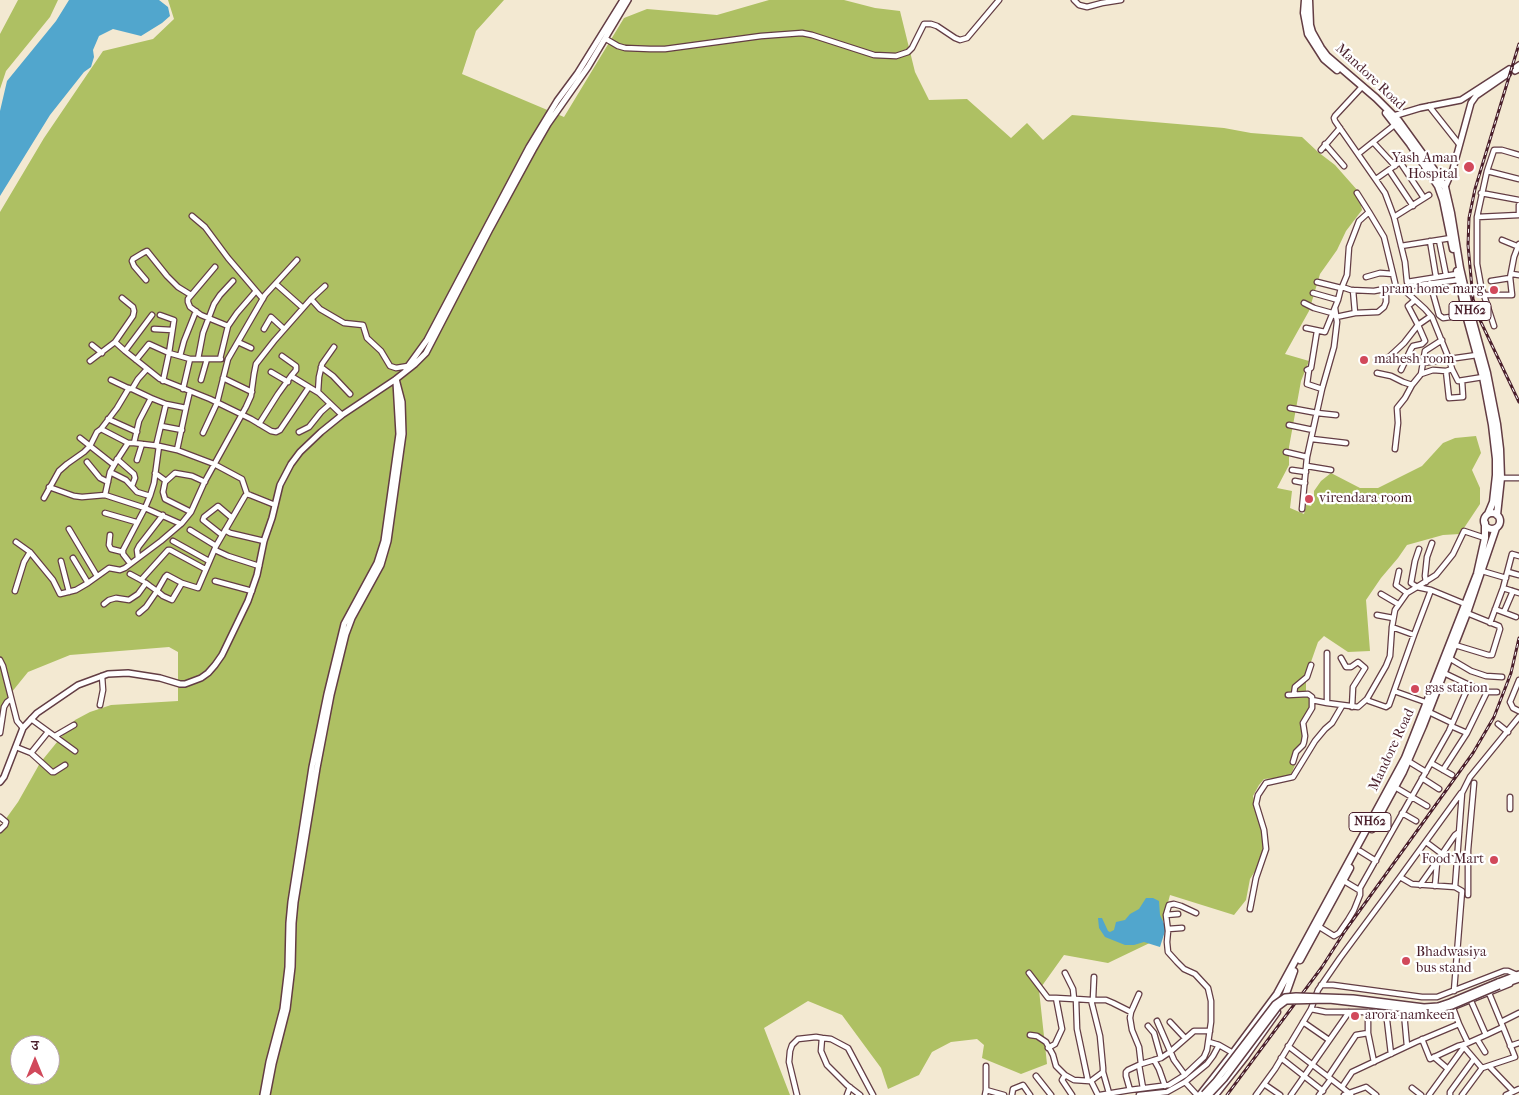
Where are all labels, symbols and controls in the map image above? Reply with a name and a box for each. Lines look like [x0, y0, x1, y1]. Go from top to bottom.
street label: Mandore Road [1332, 41, 1408, 113]
place label: Yash Aman Hospital [1392, 151, 1458, 184]
marker: Yash Aman Hospital [1462, 160, 1476, 174]
place label: pram home marg [1382, 282, 1484, 298]
marker: pram home marg [1488, 284, 1500, 296]
road number: NH62 [1449, 302, 1491, 321]
place label: mahesh room [1374, 352, 1454, 368]
marker: mahesh room [1358, 354, 1370, 366]
place label: virendara room [1319, 491, 1412, 507]
marker: virendara room [1303, 493, 1315, 505]
place label: gas station [1425, 681, 1488, 697]
marker: gas station [1409, 683, 1421, 695]
street label: Mandore Road [1366, 706, 1418, 794]
road number: NH62 [1349, 812, 1391, 832]
place label: Food Mart [1421, 852, 1484, 868]
marker: Food Mart [1488, 854, 1500, 866]
place label: Bhadwasiya bus stand [1416, 945, 1487, 978]
marker: Bhadwasiya bus stand [1400, 955, 1412, 967]
place label: arora namkeen [1365, 1008, 1455, 1024]
marker: arora namkeen [1349, 1010, 1361, 1022]
north arrow [10, 1035, 60, 1085]
text: उ [31, 1037, 39, 1054]

